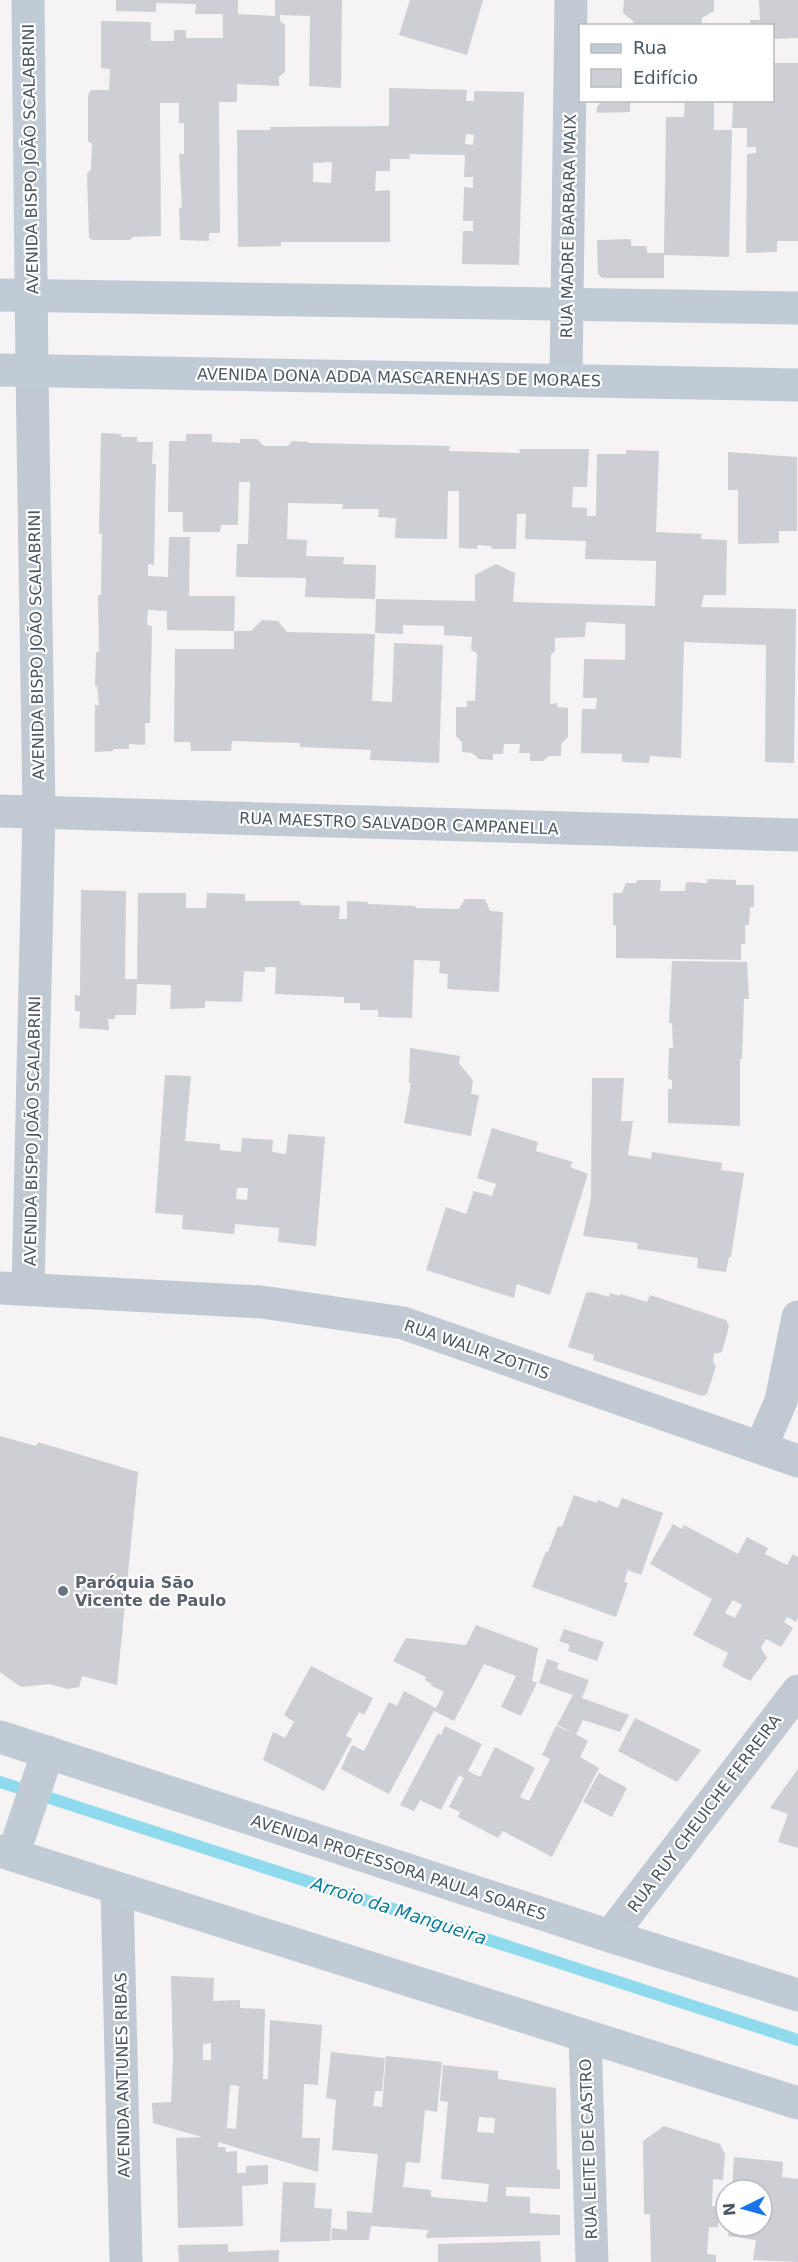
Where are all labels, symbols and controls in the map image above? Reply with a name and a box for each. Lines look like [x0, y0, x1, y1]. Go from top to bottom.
street label: AVENIDA BISPO JOÃO SCALABRINI [19, 24, 42, 294]
legend [579, 24, 774, 102]
text: Rua [633, 37, 667, 58]
text: Edifício [633, 67, 698, 88]
street label: RUA MADRE BARBARA MAIX [557, 114, 580, 338]
street label: AVENIDA DONA ADDA MASCARENHAS DE MORAES [197, 364, 601, 391]
street label: AVENIDA BISPO JOÃO SCALABRINI [25, 510, 48, 780]
street label: RUA MAESTRO SALVADOR CAMPANELLA [239, 808, 559, 839]
street label: AVENIDA BISPO JOÃO SCALABRINI [21, 996, 44, 1266]
street label: RUA WALIR ZOTTIS [402, 1316, 552, 1383]
place label: Paróquia São Vicente de Paulo [75, 1573, 226, 1610]
marker: Paróquia São Vicente de Paulo [56, 1584, 70, 1598]
street label: RUA RUY CHEUICHE FERREIRA [624, 1711, 785, 1916]
street label: AVENIDA PROFESSORA PAULA SOARES [249, 1811, 549, 1924]
water label: Arroio da Mangueira [308, 1872, 490, 1949]
street label: AVENIDA ANTUNES RIBAS [111, 1972, 134, 2178]
street label: RUA LEITE DE CASTRO [576, 2058, 601, 2240]
north arrow [714, 2178, 774, 2238]
text: N [720, 2202, 740, 2217]

